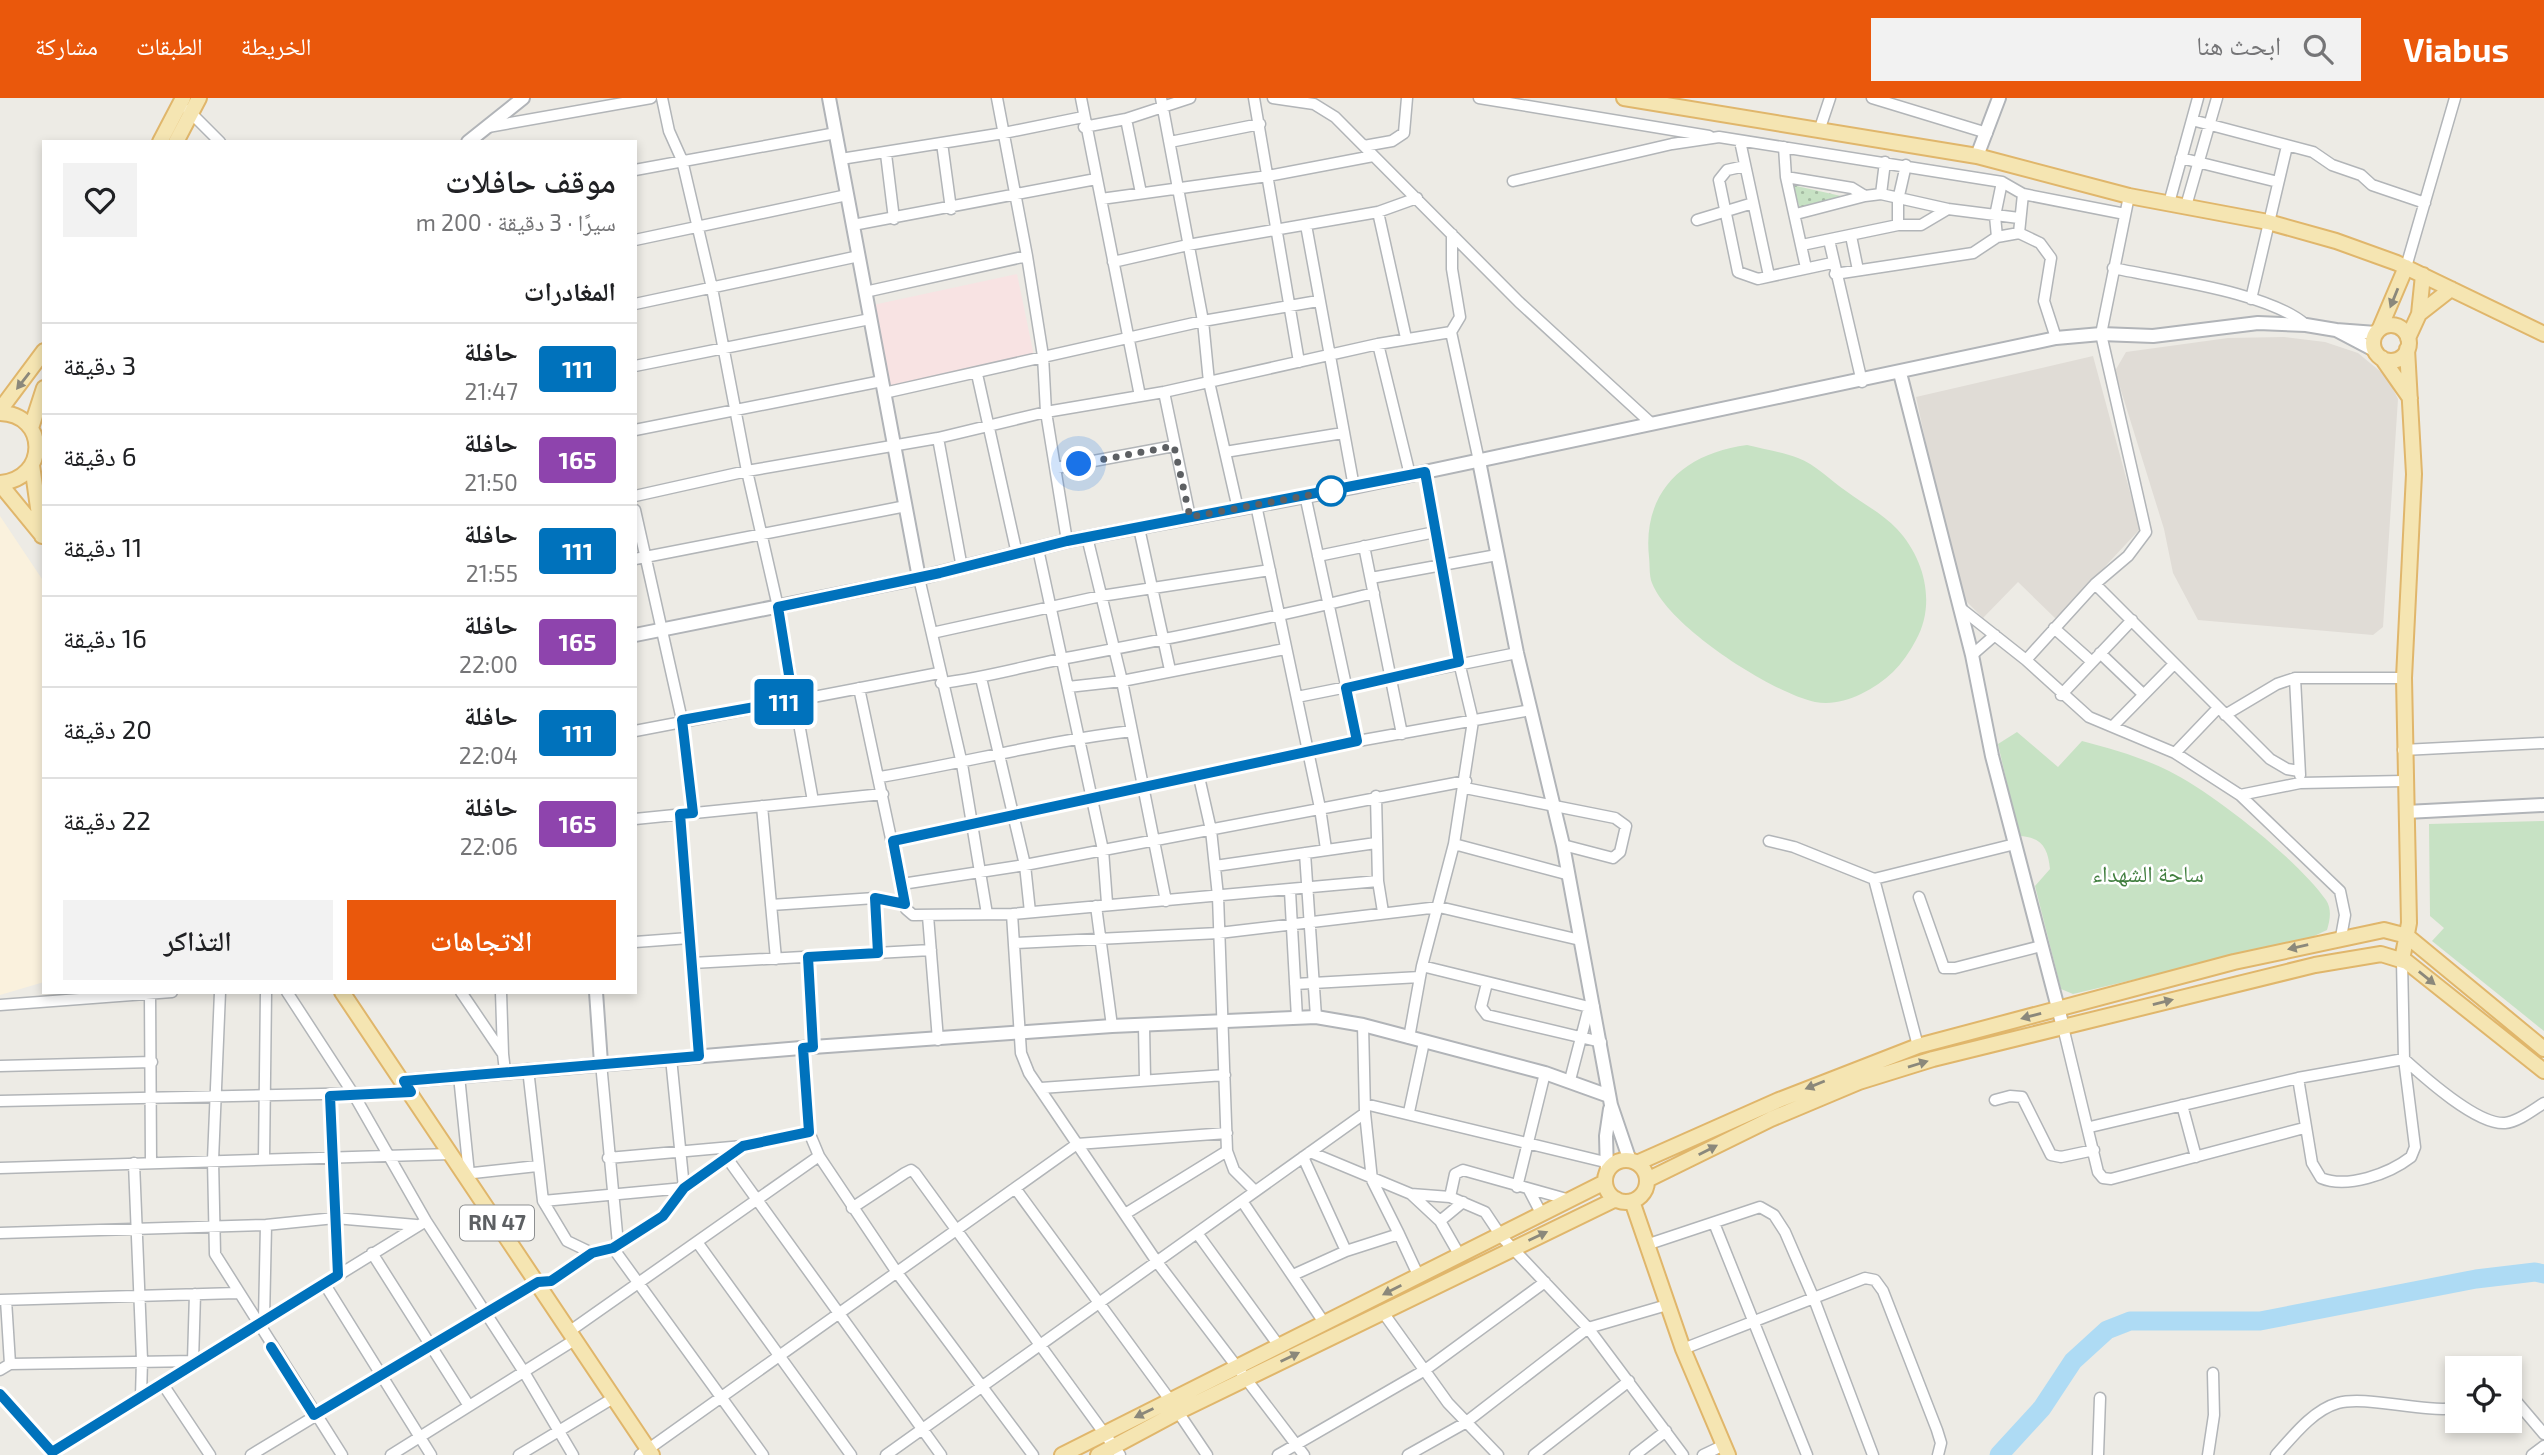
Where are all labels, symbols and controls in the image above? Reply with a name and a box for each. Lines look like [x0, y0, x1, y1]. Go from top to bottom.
search box [1871, 18, 2361, 81]
text: ابحث هنا [2196, 29, 2281, 60]
text: Viabus [2403, 29, 2509, 69]
icon: search [2299, 30, 2337, 68]
text: مشاركة [35, 31, 98, 60]
text: الطبقات [136, 31, 203, 60]
text: الخريطة [241, 31, 311, 60]
text: موقف حافلات [445, 160, 616, 200]
button: heart [63, 163, 137, 237]
text: سيرًا · 3 دقيقة · 200 m [416, 208, 616, 236]
text: المغادرات [524, 275, 616, 306]
one-way arrow [2388, 288, 2399, 309]
text: حافلة [464, 335, 518, 366]
text: 3 دقيقة [63, 349, 136, 380]
text: 111 [562, 354, 593, 383]
one-way arrow [16, 373, 31, 390]
text: 21:47 [465, 377, 518, 405]
text: حافلة [464, 426, 518, 457]
text: 6 دقيقة [63, 440, 137, 471]
text: 165 [559, 445, 596, 474]
your location [1061, 446, 1096, 481]
text: 21:50 [464, 468, 518, 496]
unlabelled marker [1316, 476, 1346, 506]
text: حافلة [464, 517, 518, 548]
text: 11 دقيقة [63, 531, 142, 562]
text: 111 [562, 536, 593, 565]
text: 21:55 [466, 559, 518, 587]
text: حافلة [464, 608, 518, 639]
text: 16 دقيقة [63, 622, 147, 653]
text: 165 [559, 627, 596, 656]
text: 22:00 [459, 650, 518, 678]
line badge: 111 [744, 679, 824, 725]
text: 111 [768, 687, 800, 716]
text: حافلة [464, 699, 518, 730]
text: 20 دقيقة [63, 713, 152, 744]
text: 111 [562, 718, 593, 747]
text: 22:04 [459, 741, 518, 769]
text: حافلة [464, 790, 518, 821]
text: 22 دقيقة [63, 804, 151, 835]
text: 165 [559, 809, 596, 838]
text: 22:06 [460, 832, 518, 860]
park label: ساحة الشهداء [2092, 859, 2204, 887]
button: التذاكر [63, 900, 333, 980]
button: الاتجاهات [347, 900, 616, 980]
one-way arrow [2287, 941, 2309, 952]
one-way arrow [2418, 970, 2436, 985]
one-way arrow [2152, 996, 2174, 1007]
one-way arrow [2020, 1012, 2041, 1022]
one-way arrow [1908, 1058, 1929, 1068]
one-way arrow [1804, 1080, 1825, 1091]
one-way arrow [1698, 1144, 1718, 1156]
road number: RN 47 [460, 1206, 534, 1240]
one-way arrow [1528, 1230, 1548, 1241]
one-way arrow [1382, 1285, 1402, 1296]
one-way arrow [1280, 1351, 1300, 1363]
map controls [2445, 1356, 2522, 1433]
button: locate [2445, 1356, 2522, 1433]
one-way arrow [1134, 1407, 1154, 1418]

